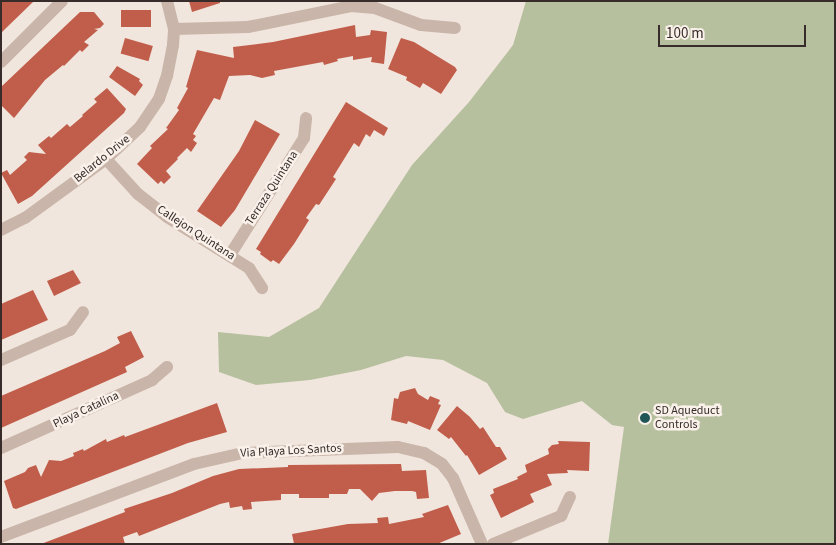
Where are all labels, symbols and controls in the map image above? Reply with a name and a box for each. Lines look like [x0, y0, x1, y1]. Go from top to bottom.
scale bar [661, 15, 808, 47]
text: 100 m [666, 23, 704, 44]
street label: Belardo Drive [71, 132, 133, 186]
street label: Terraza Quintana [243, 148, 301, 228]
street label: Callejon Quintana [154, 202, 238, 264]
street label: Playa Catalina [51, 388, 121, 432]
place label: SD Aqueduct Controls [655, 404, 719, 432]
marker: SD Aqueduct Controls [639, 412, 651, 424]
street label: Via Playa Los Santos [240, 441, 342, 461]

